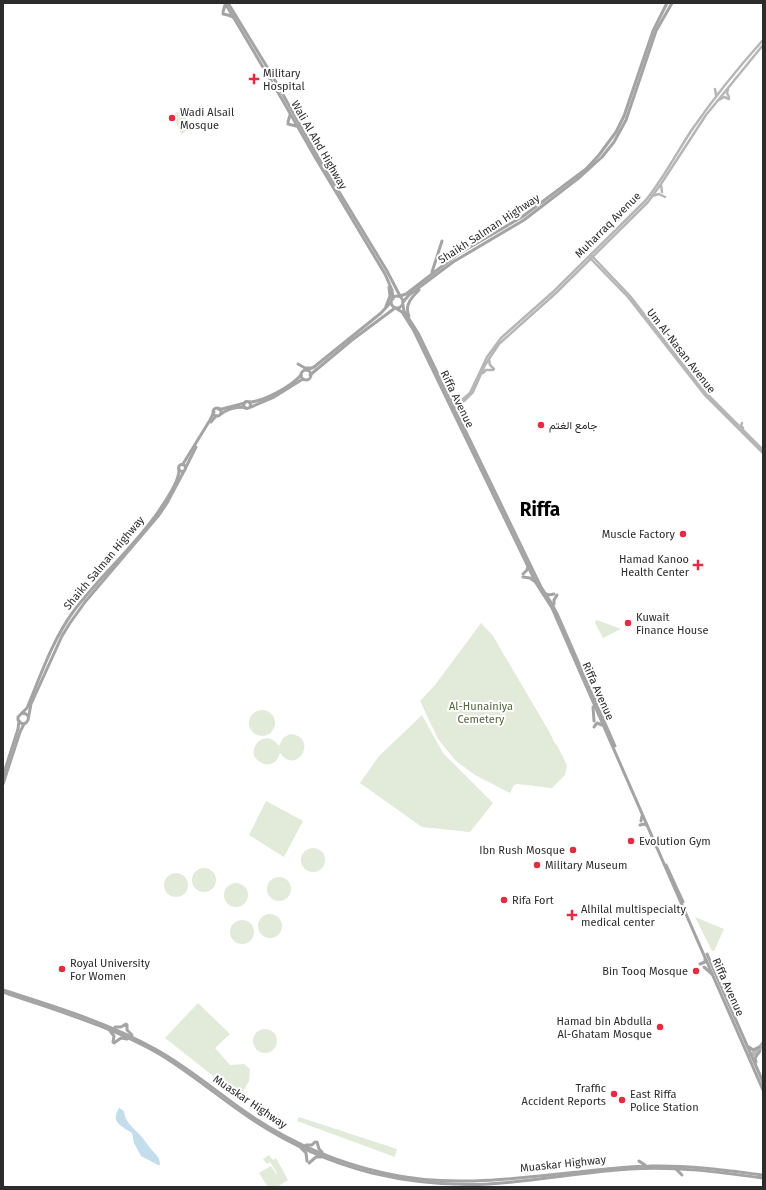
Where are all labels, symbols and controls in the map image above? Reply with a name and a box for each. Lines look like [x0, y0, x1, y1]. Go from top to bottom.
place label: Military Hospital [263, 67, 305, 93]
marker: Military Hospital [248, 73, 260, 85]
street label: Wali Al Ahd Highway [288, 98, 350, 192]
place label: Wadi Alsail Mosque [180, 106, 234, 132]
marker: Wadi Alsail Mosque [167, 113, 177, 123]
street label: Muharraq Avenue [572, 189, 644, 261]
street label: Shaikh Salman Highway [436, 191, 543, 267]
street label: Um Al-Nasan Avenue [644, 306, 718, 396]
street label: Riffa Avenue [438, 368, 476, 430]
place label: جامع الغتم [549, 419, 598, 433]
marker: جامع الغتم [536, 420, 546, 430]
district label: Riffa [520, 498, 560, 521]
street label: Shaikh Salman Highway [61, 513, 147, 612]
place label: Muscle Factory [602, 528, 676, 541]
marker: Muscle Factory [678, 529, 688, 539]
place label: Hamad Kanoo Health Center [619, 553, 690, 579]
marker: Hamad Kanoo Health Center [692, 559, 704, 571]
place label: Kuwait Finance House [636, 611, 708, 637]
marker: Kuwait Finance House [623, 618, 633, 628]
street label: Riffa Avenue [579, 660, 617, 722]
park label: Al-Hunainiya Cemetery [449, 700, 513, 726]
place label: Evolution Gym [639, 835, 711, 848]
marker: Evolution Gym [626, 836, 636, 846]
place label: Ibn Rush Mosque [479, 844, 565, 857]
marker: Ibn Rush Mosque [568, 845, 578, 855]
place label: Military Museum [545, 859, 627, 872]
marker: Military Museum [532, 860, 542, 870]
place label: Rifa Fort [512, 894, 554, 907]
marker: Rifa Fort [499, 895, 509, 905]
place label: Alhilal multispecialty medical center [581, 903, 686, 929]
marker: Alhilal multispecialty medical center [566, 909, 578, 921]
street label: Riffa Avenue [709, 956, 747, 1018]
place label: Royal University For Women [70, 957, 151, 983]
marker: Royal University For Women [57, 964, 67, 974]
place label: Bin Tooq Mosque [602, 965, 688, 978]
marker: Bin Tooq Mosque [691, 966, 701, 976]
place label: Hamad bin Abdulla Al-Ghatam Mosque [556, 1015, 652, 1041]
marker: Hamad bin Abdulla Al-Ghatam Mosque [655, 1022, 665, 1032]
street label: Muaskar Highway [211, 1072, 290, 1132]
place label: Traffic Accident Reports [522, 1082, 606, 1108]
place label: East Riffa Police Station [630, 1088, 699, 1114]
marker: Traffic Accident Reports [609, 1089, 619, 1099]
marker: East Riffa Police Station [617, 1095, 627, 1105]
street label: Muaskar Highway [519, 1153, 607, 1175]

